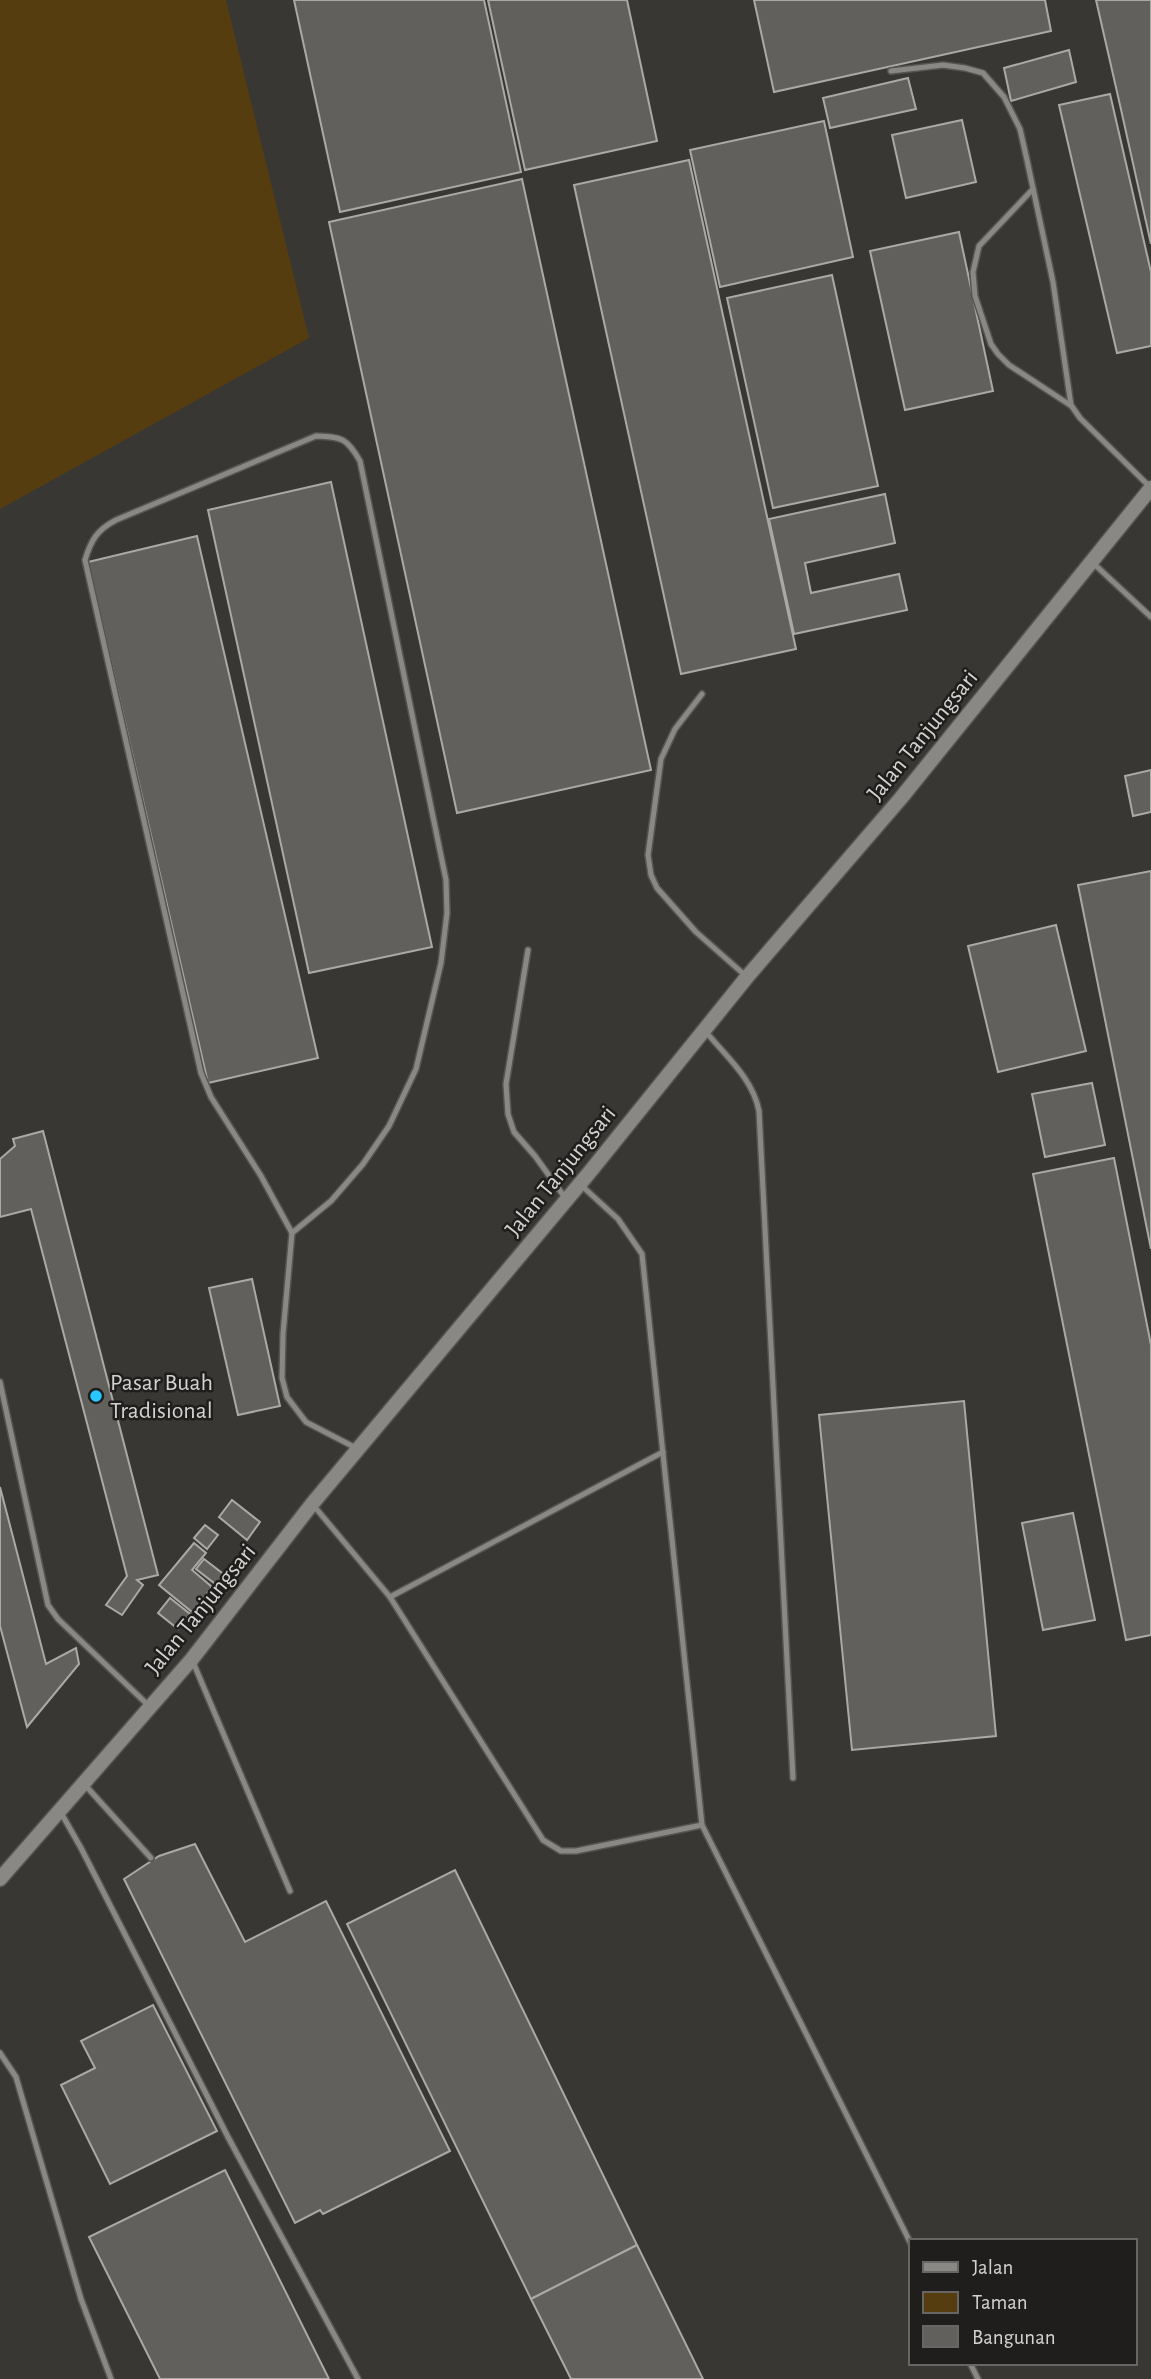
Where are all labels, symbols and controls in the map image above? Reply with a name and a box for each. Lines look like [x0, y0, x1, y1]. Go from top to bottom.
street label: Jalan Tanjungsari [863, 666, 983, 805]
street label: Jalan Tanjungsari [501, 1102, 621, 1241]
place label: Pasar Buah Tradisional [110, 1371, 213, 1423]
marker: Pasar Buah Tradisional [88, 1388, 104, 1404]
street label: Jalan Tanjungsari [141, 1540, 261, 1679]
legend [909, 2239, 1137, 2365]
text: Jalan [972, 2257, 1013, 2278]
text: Taman [972, 2292, 1028, 2313]
text: Bangunan [972, 2327, 1056, 2348]

